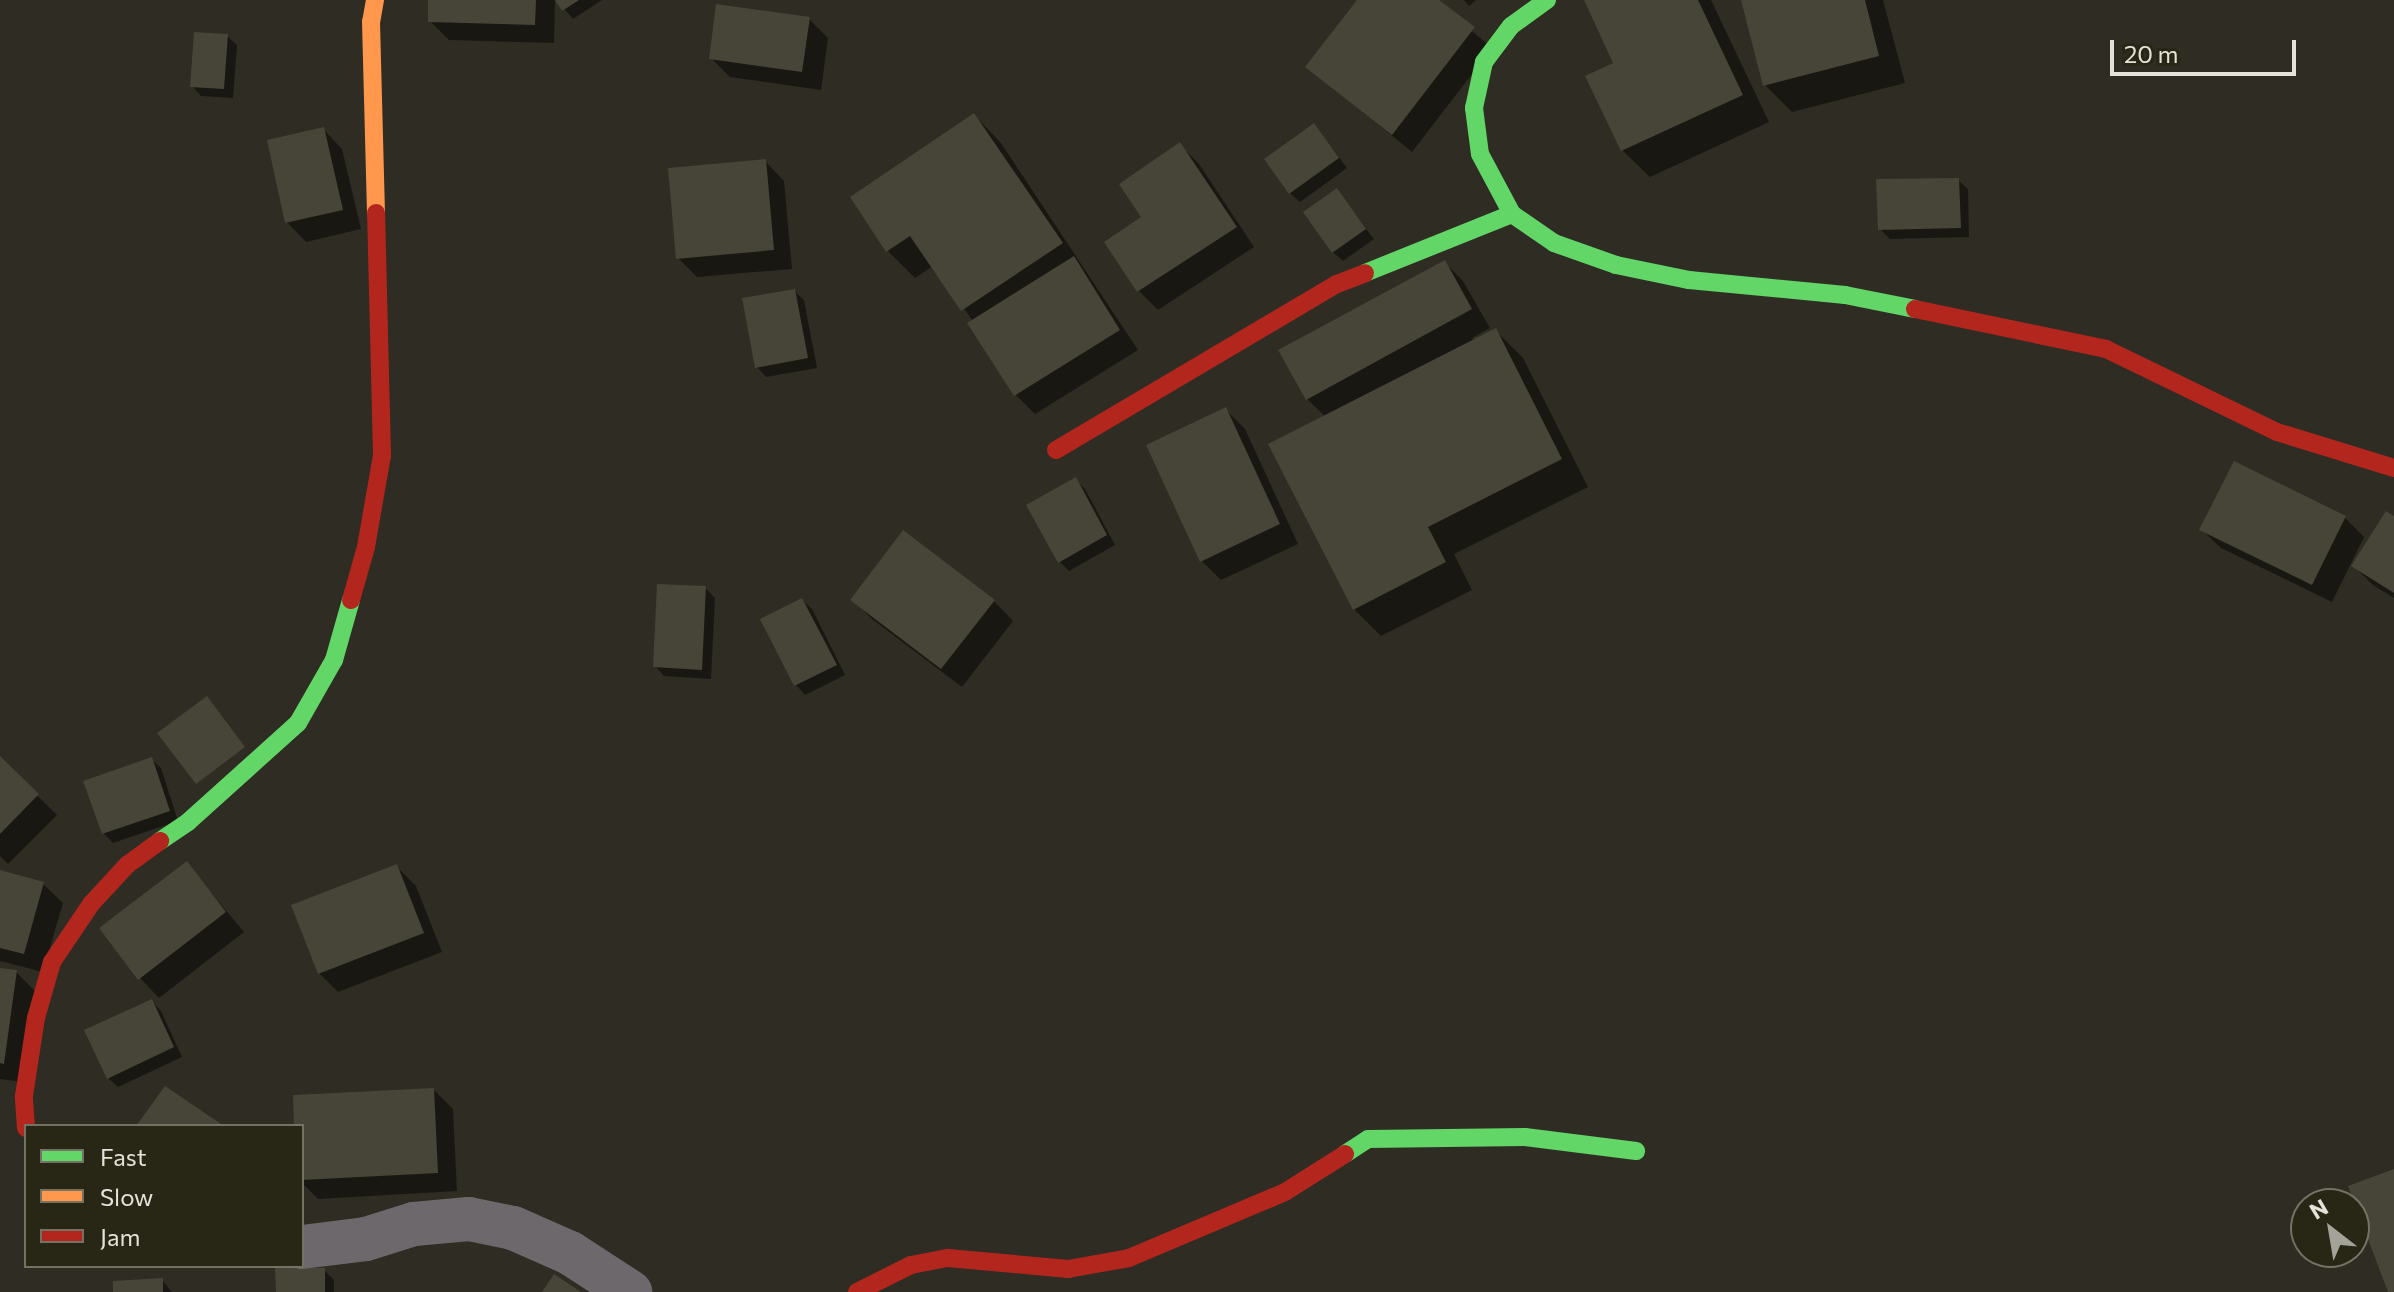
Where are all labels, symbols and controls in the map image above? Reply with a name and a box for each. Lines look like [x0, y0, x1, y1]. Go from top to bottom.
scale bar [2114, 24, 2300, 74]
text: 20 m [2124, 39, 2178, 68]
legend [24, 1124, 304, 1268]
text: Fast [100, 1142, 147, 1171]
text: Slow [100, 1182, 153, 1211]
north arrow [2290, 1188, 2370, 1268]
text: N [2304, 1193, 2332, 1225]
text: Jam [100, 1222, 140, 1251]

